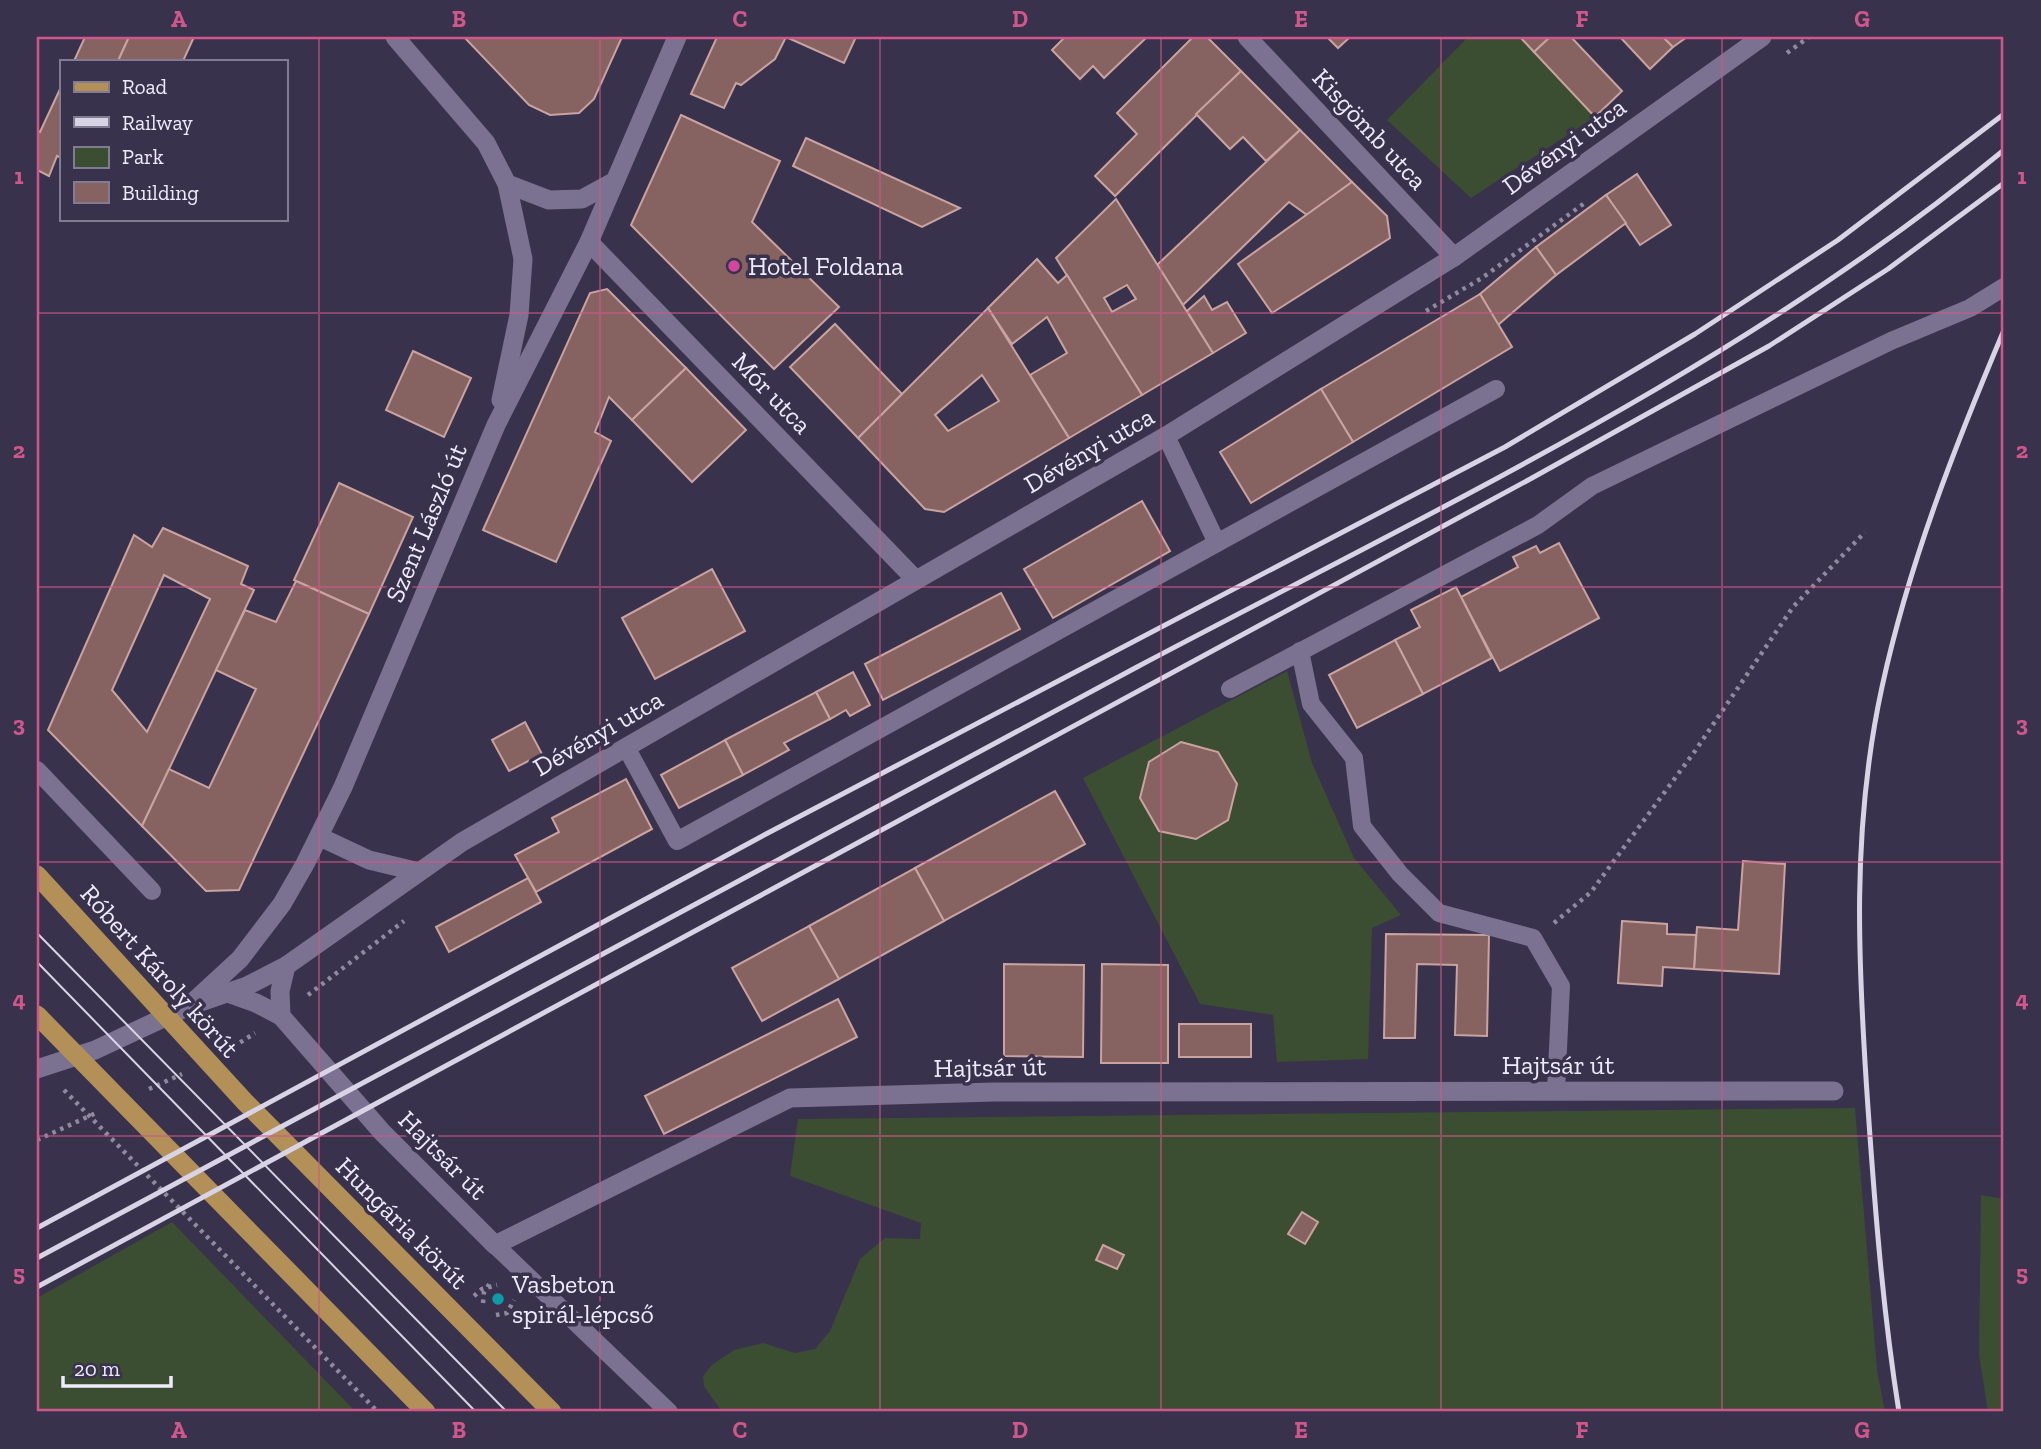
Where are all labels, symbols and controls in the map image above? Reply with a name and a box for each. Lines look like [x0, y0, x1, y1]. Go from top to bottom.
text: A [171, 5, 187, 33]
text: B [452, 5, 466, 33]
text: C [733, 5, 747, 33]
text: D [1012, 5, 1028, 33]
text: E [1294, 5, 1308, 33]
text: F [1575, 5, 1589, 33]
text: G [1854, 5, 1870, 33]
legend [60, 60, 287, 220]
street label: Kisgömb utca [1306, 62, 1435, 197]
text: Road [122, 74, 168, 99]
street label: Dévényi utca [1496, 90, 1632, 201]
text: Railway [122, 110, 193, 135]
text: Park [122, 144, 164, 169]
text: 1 [14, 162, 24, 190]
text: 1 [2017, 162, 2027, 190]
text: Building [122, 180, 199, 205]
place label: Hotel Foldana [748, 250, 904, 282]
marker: Hotel Foldana [726, 258, 742, 274]
street label: Mór utca [725, 346, 819, 441]
street label: Dévényi utca [1018, 400, 1160, 500]
text: 2 [13, 436, 25, 464]
text: 2 [2016, 436, 2028, 464]
street label: Szent László út [378, 439, 474, 607]
street label: Dévényi utca [527, 683, 669, 783]
text: 3 [13, 710, 25, 738]
text: 3 [2016, 710, 2028, 738]
street label: Róbert Károly körút [74, 878, 246, 1064]
text: 4 [12, 985, 26, 1013]
text: 4 [2015, 985, 2029, 1013]
street label: Hajtsár út [1502, 1049, 1615, 1081]
street label: Hajtsár út [933, 1050, 1047, 1084]
street label: Hajtsár út [392, 1104, 494, 1206]
street label: Hungária körút [329, 1150, 475, 1296]
text: 5 [13, 1259, 25, 1287]
text: 5 [2016, 1259, 2028, 1287]
place label: Vasbeton spirál-lépcső [511, 1268, 654, 1330]
marker: Vasbeton spirál-lépcső [490, 1291, 506, 1307]
scale bar [63, 1344, 172, 1388]
text: 20 m [74, 1356, 120, 1381]
text: A [171, 1416, 187, 1444]
text: B [452, 1416, 466, 1444]
text: C [733, 1416, 747, 1444]
text: D [1012, 1416, 1028, 1444]
text: E [1294, 1416, 1308, 1444]
text: F [1575, 1416, 1589, 1444]
text: G [1854, 1416, 1870, 1444]

